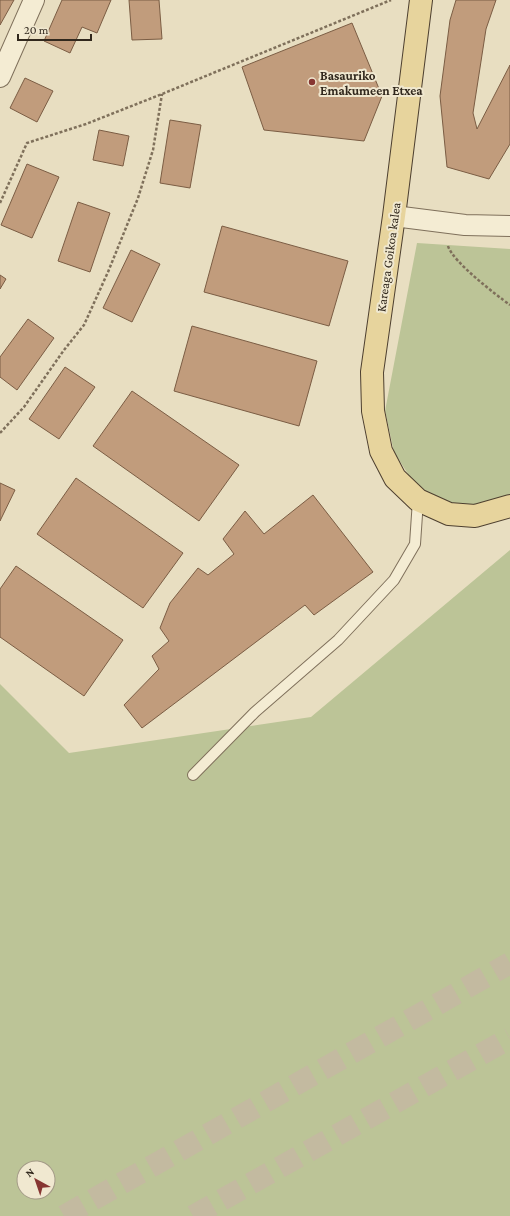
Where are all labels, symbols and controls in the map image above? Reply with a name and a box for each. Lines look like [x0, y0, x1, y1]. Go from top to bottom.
scale bar [18, 16, 91, 42]
text: 20 m [24, 23, 49, 37]
place label: Basauriko Emakumeen Etxea [320, 68, 423, 98]
marker: Basauriko Emakumeen Etxea [307, 77, 317, 87]
street label: Kareaga Goikoa kalea [373, 201, 404, 313]
north arrow [16, 1160, 56, 1200]
text: N [23, 1165, 37, 1179]

